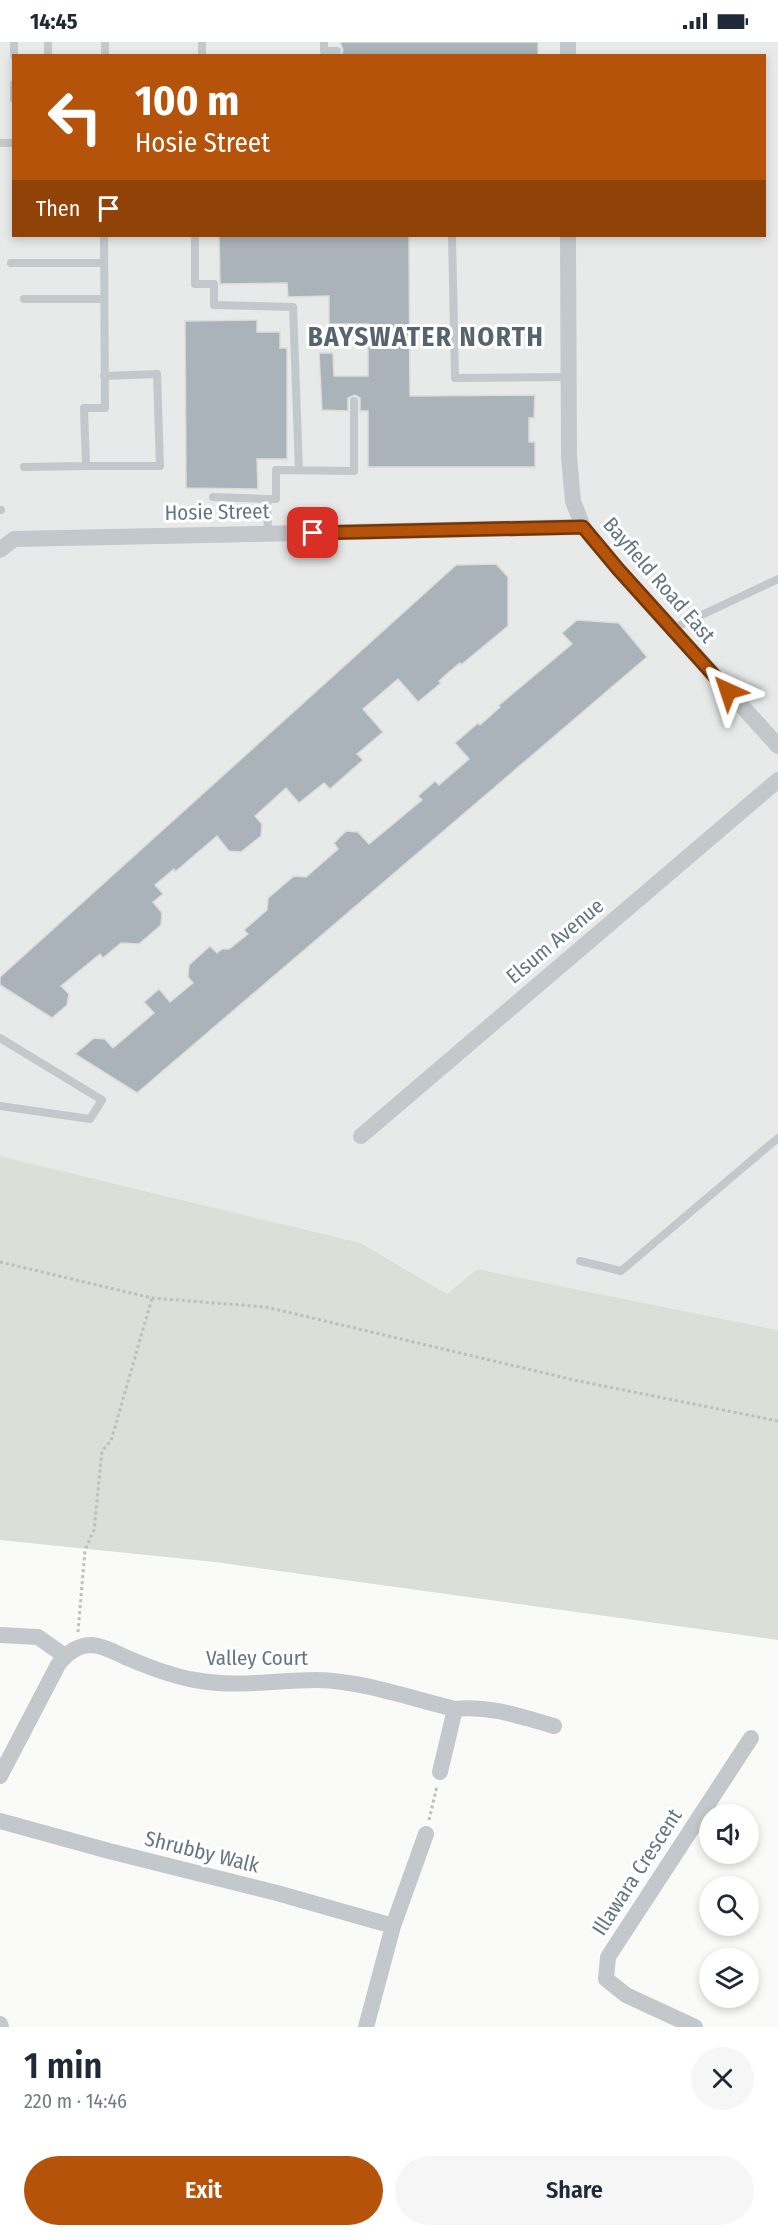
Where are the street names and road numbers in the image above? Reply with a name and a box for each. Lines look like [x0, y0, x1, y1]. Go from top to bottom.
street label: Hosie Street [164, 498, 270, 526]
street label: Bayfield Road East [597, 512, 721, 648]
street label: Elsum Avenue [501, 893, 609, 989]
street label: Valley Court [206, 1645, 308, 1671]
street label: Illawara Crescent [586, 1804, 688, 1940]
street label: Shrubby Walk [142, 1825, 262, 1879]

